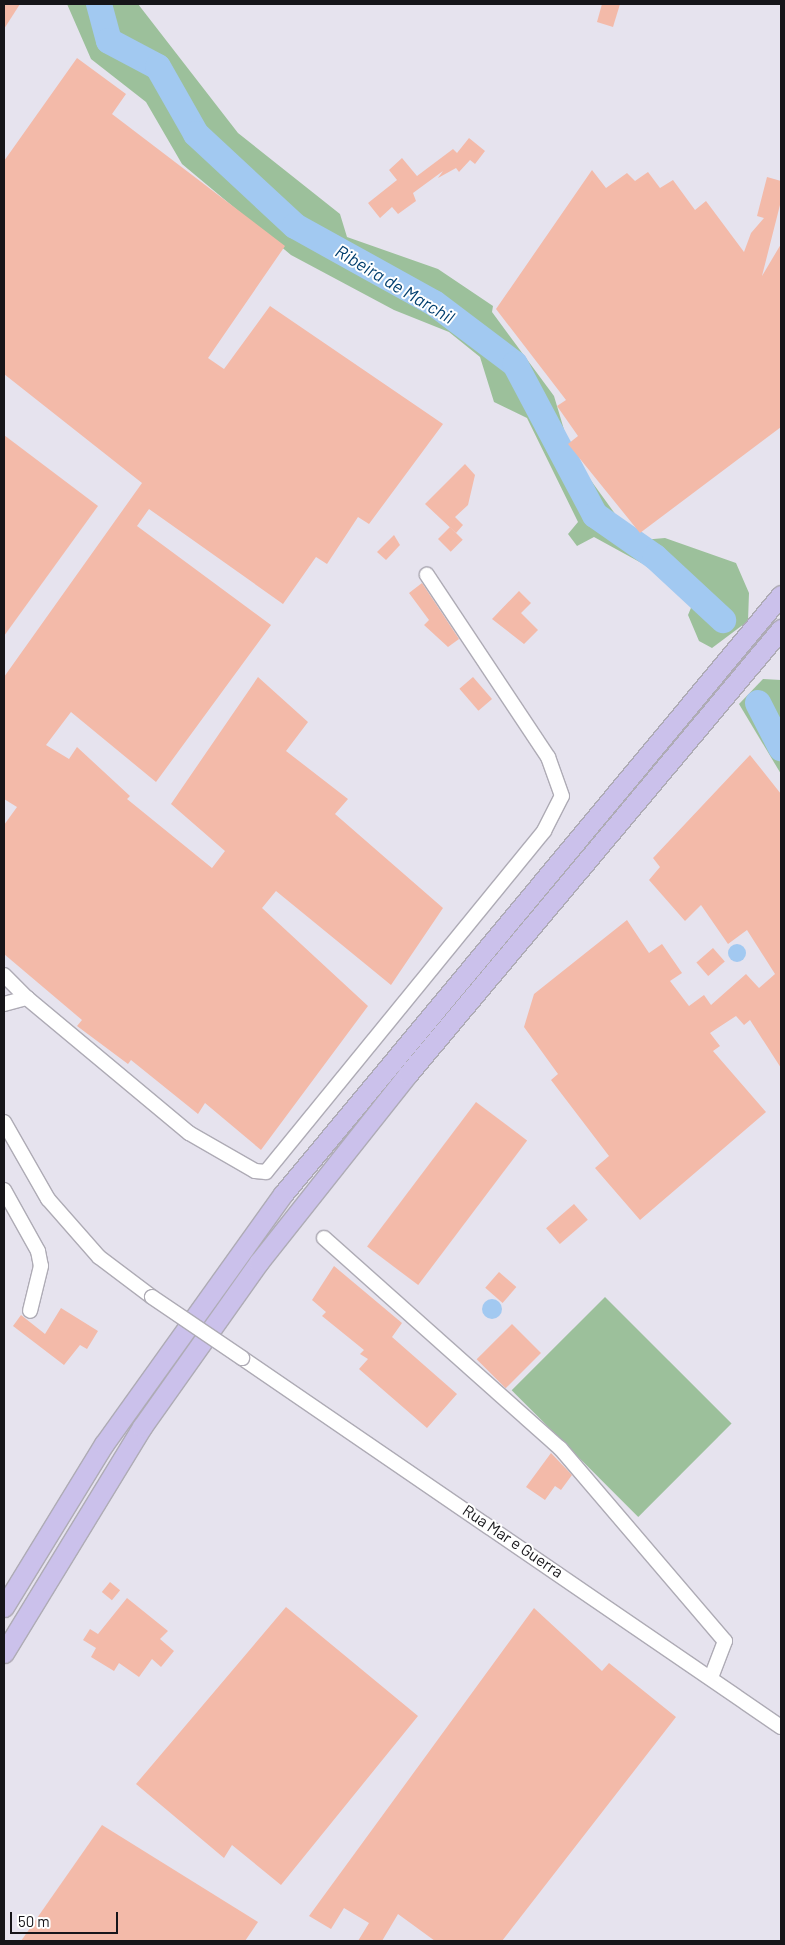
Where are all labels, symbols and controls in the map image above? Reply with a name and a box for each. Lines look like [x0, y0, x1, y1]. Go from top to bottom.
water label: Ribeira de Marchil [332, 240, 458, 328]
street label: Rua Mar e Guerra [459, 1500, 567, 1582]
scale bar [12, 1902, 120, 1934]
text: 50 m [18, 1912, 50, 1930]

